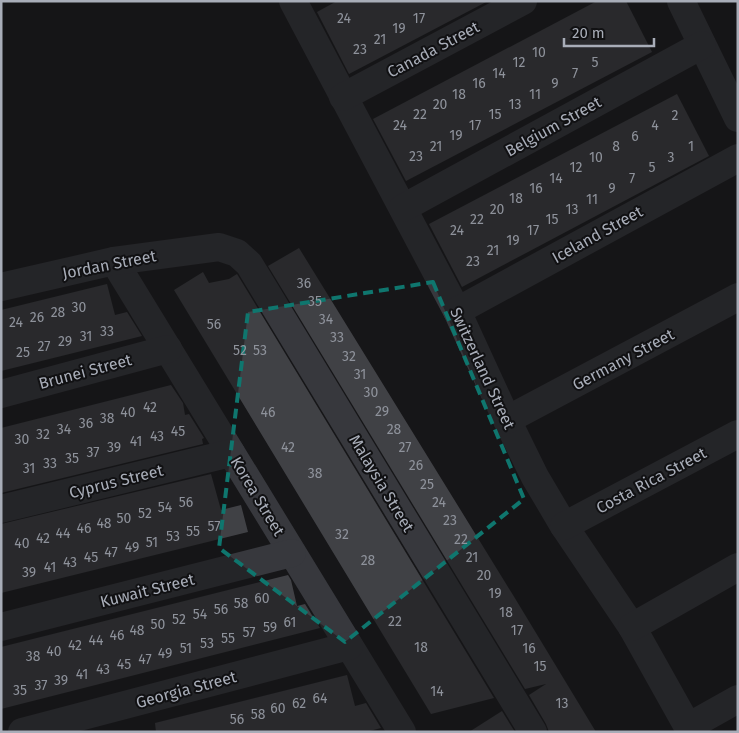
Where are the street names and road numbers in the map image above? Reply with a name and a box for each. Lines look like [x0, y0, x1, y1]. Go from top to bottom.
street label: Canada Street [384, 17, 483, 82]
street label: Belgium Street [502, 92, 605, 161]
street label: Iceland Street [549, 202, 646, 267]
street label: Jordan Street [61, 246, 158, 283]
street label: Switzerland Street [446, 304, 519, 432]
street label: Germany Street [569, 325, 677, 394]
street label: Brunei Street [37, 350, 134, 393]
street label: Malaysia Street [345, 431, 418, 536]
street label: Costa Rica Street [593, 443, 710, 517]
street label: Korea Street [226, 453, 289, 540]
street label: Cyprus Street [67, 461, 165, 502]
street label: Kuwait Street [98, 570, 196, 611]
street label: Georgia Street [134, 667, 239, 712]

